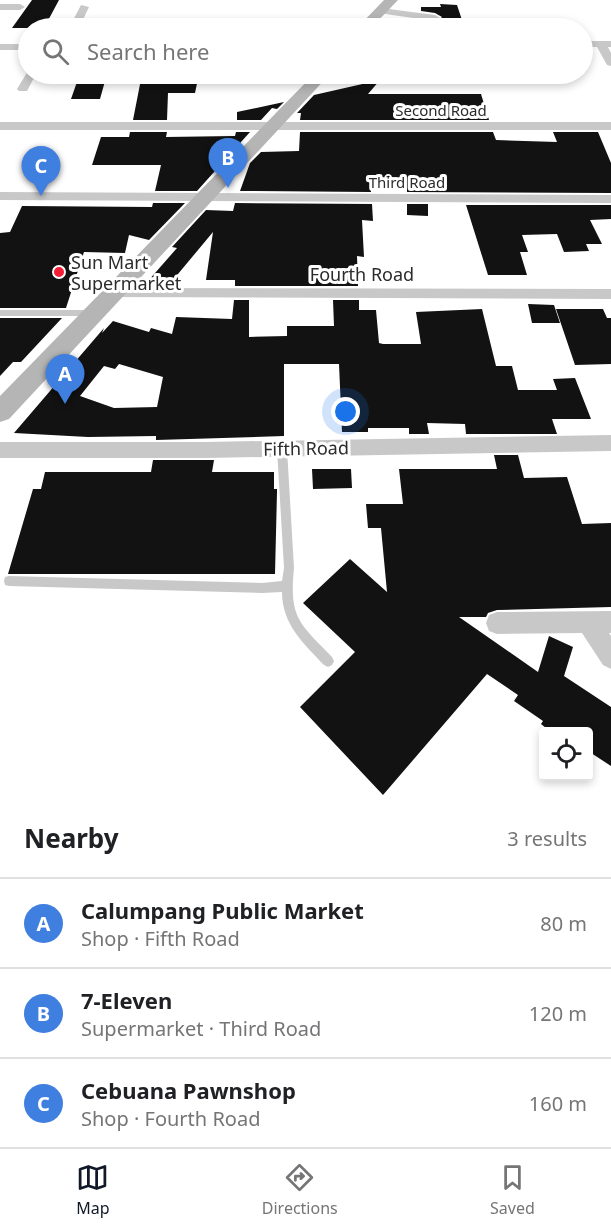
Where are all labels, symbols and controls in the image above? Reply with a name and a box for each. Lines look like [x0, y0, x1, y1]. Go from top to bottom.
search box [18, 18, 593, 84]
icon: search [39, 35, 72, 68]
text: Search here [87, 36, 209, 66]
street label: Second Road [395, 100, 487, 120]
pin: B [208, 138, 248, 188]
pin: C [22, 146, 60, 196]
street label: Third Road [369, 172, 445, 192]
place label: Sun Mart Supermarket [71, 250, 182, 295]
street label: Fourth Road [310, 262, 414, 286]
marker: Sun Mart Supermarket [52, 265, 66, 279]
pin: A [46, 354, 84, 404]
your location [331, 397, 360, 426]
street label: Fifth Road [263, 435, 349, 461]
map controls [539, 727, 593, 781]
button: locate [539, 727, 593, 781]
text: Nearby [24, 820, 119, 856]
text: 3 results [507, 825, 587, 852]
text: Calumpang Public Market [81, 895, 364, 925]
text: A [37, 910, 50, 937]
text: 80 m [540, 910, 587, 937]
text: Shop · Fifth Road [81, 925, 240, 952]
text: 7-Eleven [81, 985, 172, 1015]
text: B [37, 1000, 50, 1027]
text: 120 m [529, 1000, 587, 1027]
text: Supermarket · Third Road [81, 1015, 321, 1042]
text: Cebuana Pawnshop [81, 1075, 296, 1105]
text: C [37, 1090, 50, 1117]
text: 160 m [529, 1090, 587, 1117]
text: Shop · Fourth Road [81, 1105, 260, 1132]
tab: Map [76, 1161, 109, 1219]
tab: Directions [262, 1161, 338, 1219]
tab: Saved [490, 1161, 535, 1219]

